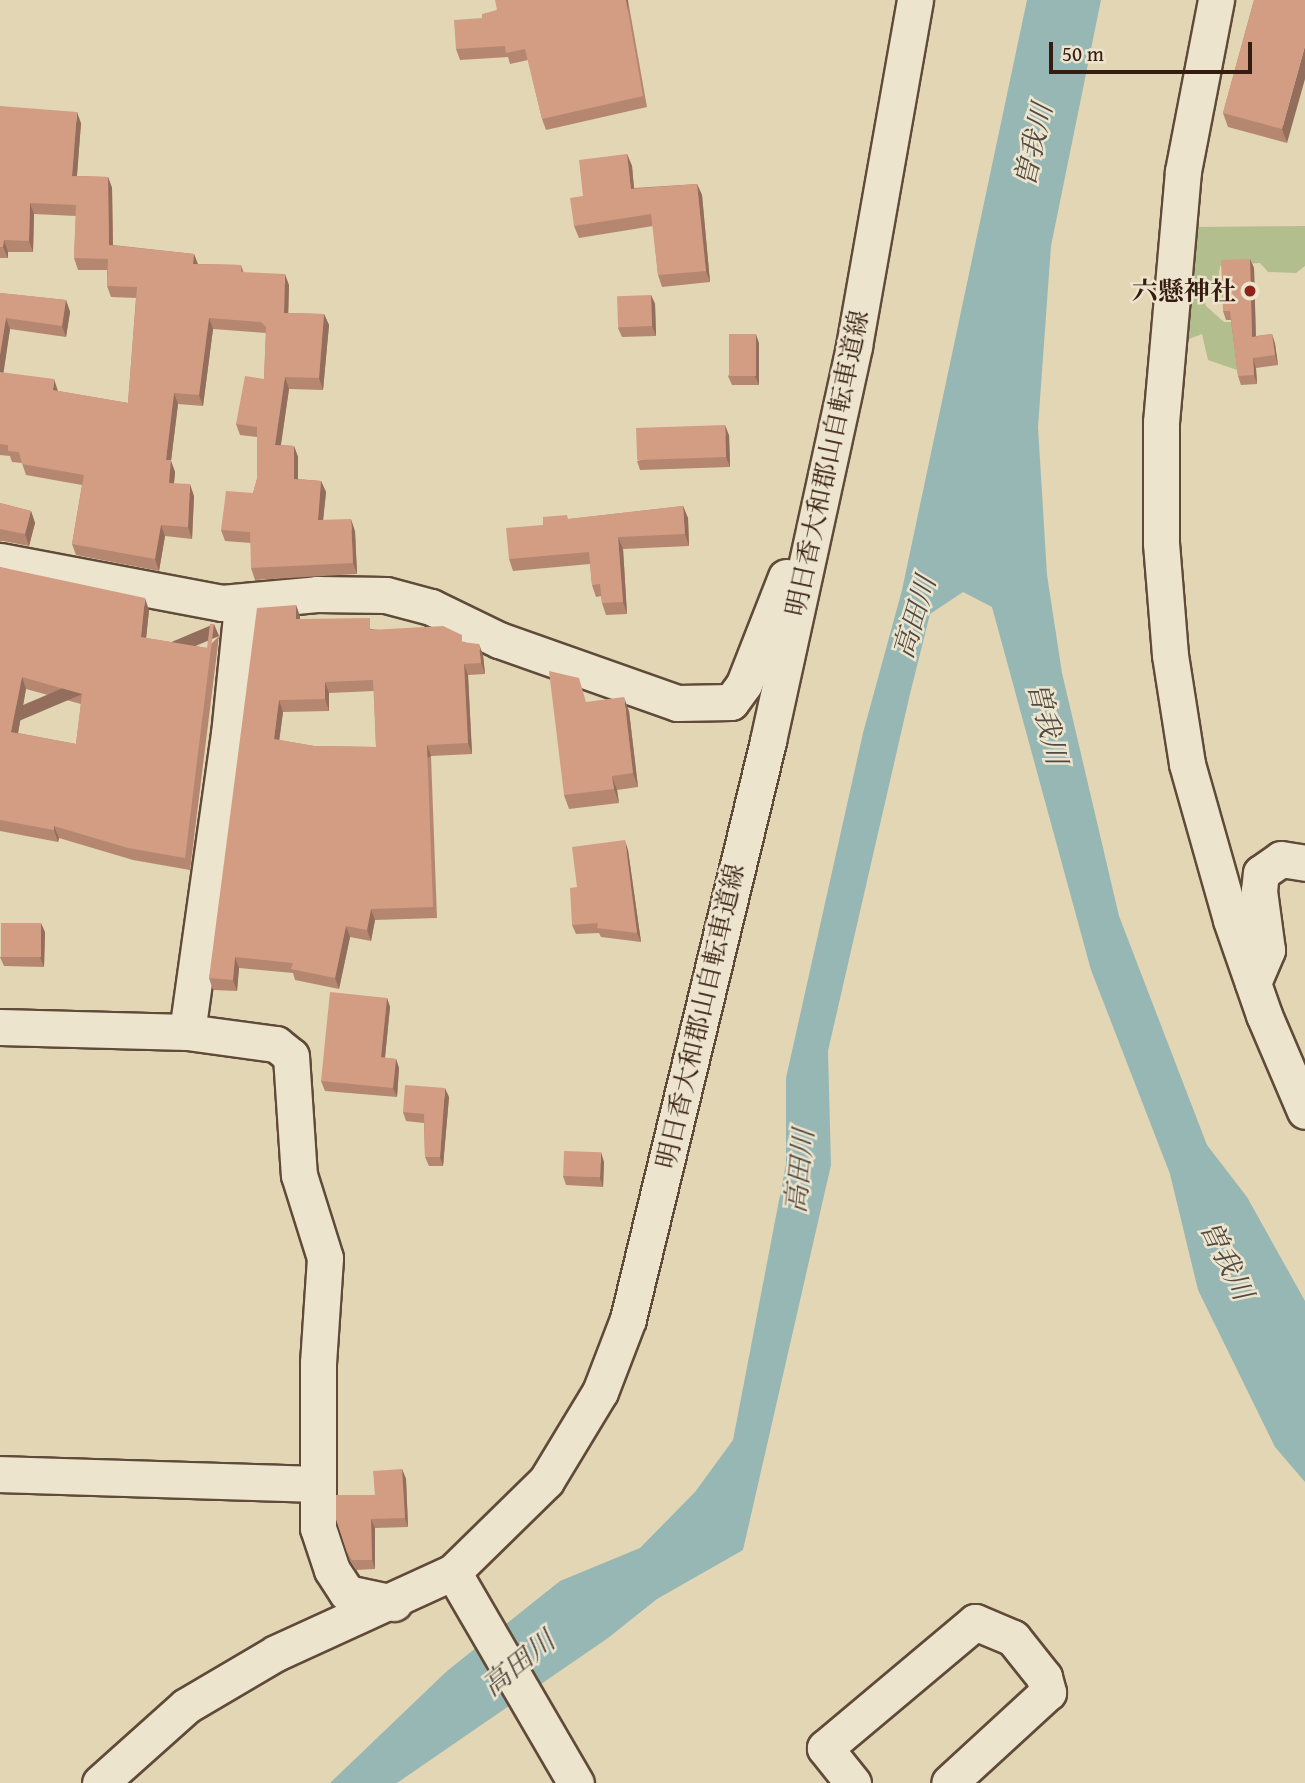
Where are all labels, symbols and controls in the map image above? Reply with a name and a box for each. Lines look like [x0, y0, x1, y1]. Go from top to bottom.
scale bar [1053, 28, 1256, 72]
text: 50 m [1062, 38, 1104, 69]
water label: 曽我川 [1007, 100, 1059, 190]
place label: 六懸神社 [1132, 275, 1236, 307]
marker: 六懸神社 [1242, 283, 1258, 299]
street label: 明日香大和郡山自転車道線 [779, 307, 875, 619]
water label: 高田川 [886, 572, 942, 662]
water label: 曽我川 [1022, 678, 1074, 768]
street label: 明日香大和郡山自転車道線 [650, 860, 750, 1172]
water label: 高田川 [778, 1127, 820, 1215]
water label: 曽我川 [1193, 1215, 1261, 1305]
water label: 高田川 [475, 1624, 561, 1702]

